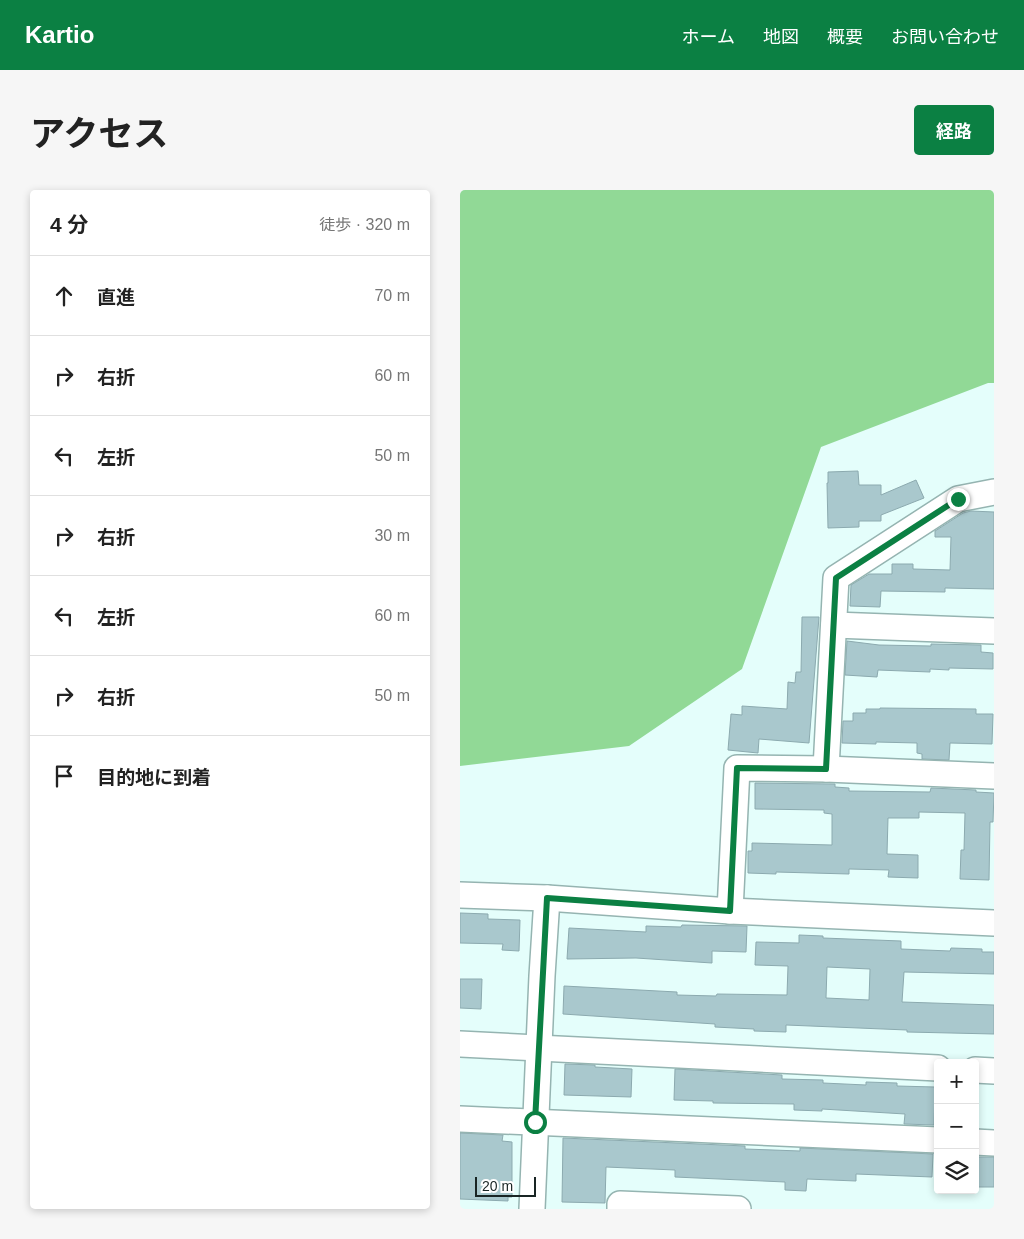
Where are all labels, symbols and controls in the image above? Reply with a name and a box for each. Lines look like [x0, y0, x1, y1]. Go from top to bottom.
text: Kartio [25, 21, 94, 48]
text: ホーム [682, 27, 735, 47]
text: 地図 [763, 27, 799, 47]
text: 概要 [827, 27, 863, 47]
text: お問い合わせ [891, 27, 999, 47]
button: 経路 [914, 105, 994, 155]
text: アクセス [30, 114, 168, 153]
text: 4 分 [50, 213, 89, 236]
text: 徒歩 · 320 m [319, 216, 410, 233]
icon: ahead [50, 282, 78, 310]
text: 直進 [97, 287, 135, 308]
text: 70 m [374, 287, 410, 304]
icon: right [50, 362, 78, 390]
text: 右折 [97, 367, 135, 388]
text: 60 m [374, 367, 410, 384]
icon: left [50, 442, 78, 470]
text: 左折 [97, 447, 135, 468]
text: 50 m [374, 447, 410, 464]
route end [947, 488, 970, 511]
icon: right [50, 522, 78, 550]
text: 右折 [97, 527, 135, 548]
text: 30 m [374, 527, 410, 544]
icon: left [50, 602, 78, 630]
text: 左折 [97, 607, 135, 628]
text: 60 m [374, 607, 410, 624]
icon: right [50, 682, 78, 710]
text: 右折 [97, 687, 135, 708]
text: 50 m [374, 687, 410, 704]
icon: arrive [50, 762, 78, 790]
text: 目的地に到着 [97, 767, 211, 788]
map controls [934, 1059, 979, 1194]
button: + [934, 1059, 979, 1104]
button: − [934, 1104, 979, 1149]
route start [524, 1111, 547, 1134]
button: layers [934, 1149, 979, 1194]
scale bar [475, 1174, 536, 1197]
text: 20 m [482, 1178, 513, 1194]

